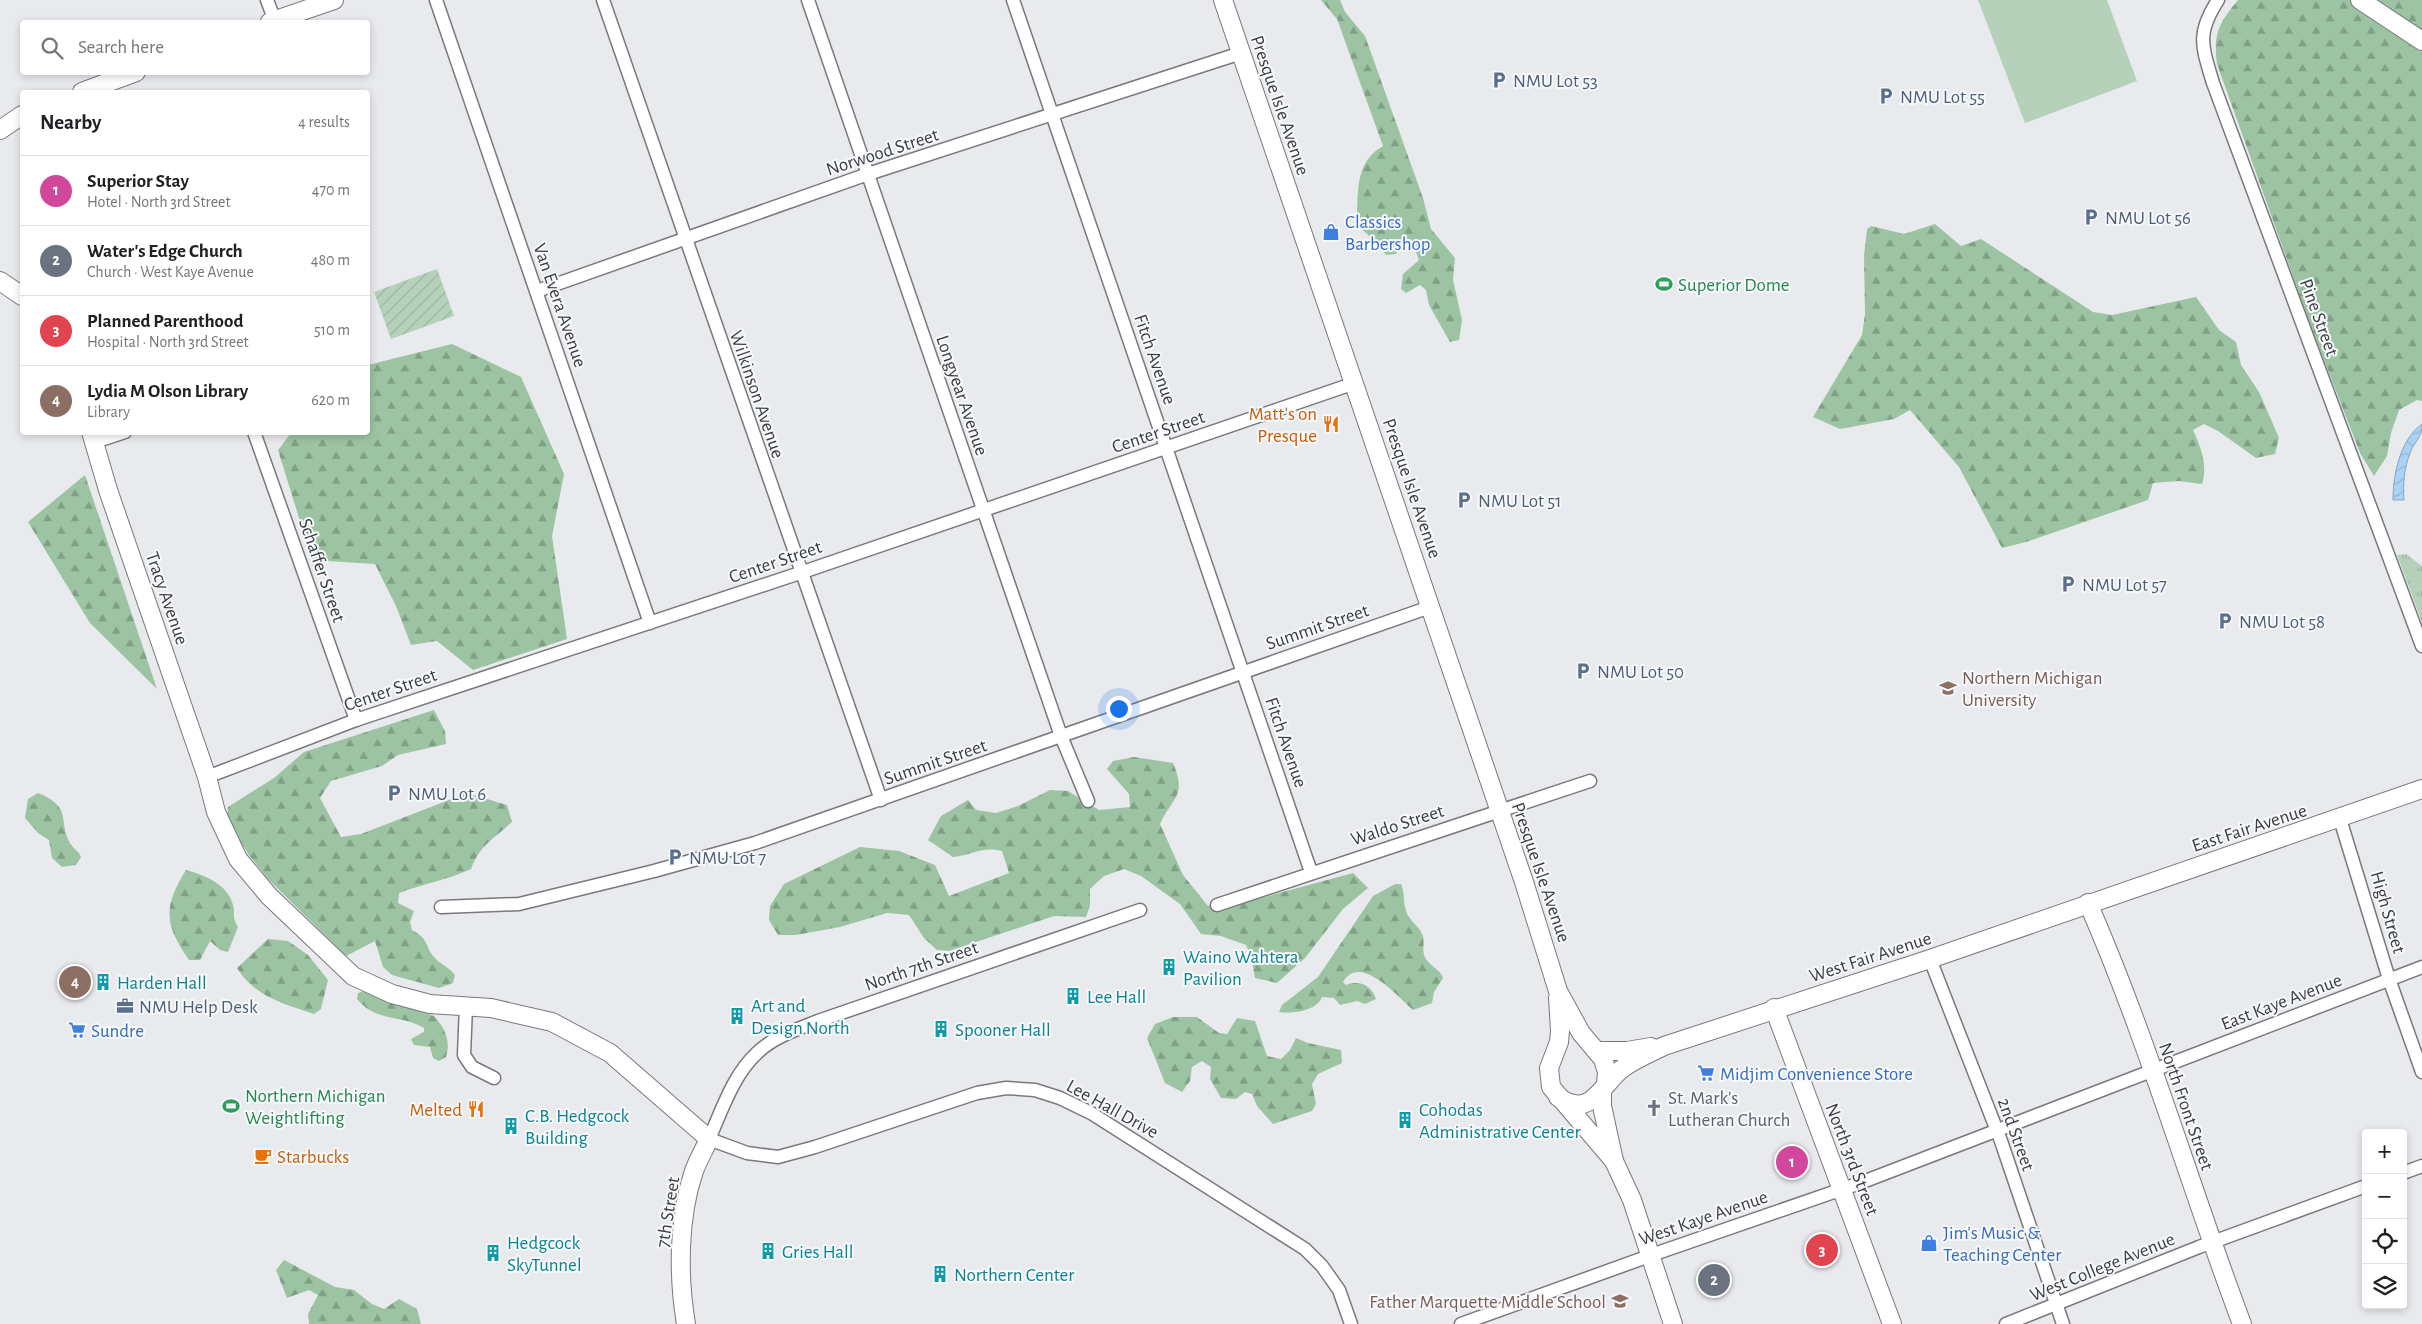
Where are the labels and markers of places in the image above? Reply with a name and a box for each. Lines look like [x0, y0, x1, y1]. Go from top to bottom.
parking icon: NMU Lot 53 [1489, 70, 1509, 90]
place label: NMU Lot 53 [1513, 72, 1598, 91]
parking icon: NMU Lot 55 [1876, 86, 1896, 106]
place label: NMU Lot 55 [1900, 88, 1985, 107]
parking icon: NMU Lot 56 [2081, 207, 2101, 227]
place label: NMU Lot 56 [2105, 209, 2191, 228]
place label: Classics Barbershop [1345, 213, 1431, 254]
shop icon: Classics Barbershop [1321, 222, 1341, 242]
sports icon: Superior Dome [1654, 274, 1674, 294]
place label: Superior Dome [1678, 276, 1790, 295]
place label: Matt's on Presque [1249, 405, 1317, 446]
restaurant icon: Matt's on Presque [1321, 414, 1341, 434]
parking icon: NMU Lot 51 [1454, 490, 1474, 510]
place label: NMU Lot 51 [1478, 492, 1562, 511]
parking icon: NMU Lot 57 [2058, 574, 2078, 594]
place label: NMU Lot 57 [2082, 576, 2167, 595]
parking icon: NMU Lot 58 [2215, 611, 2235, 631]
place label: NMU Lot 58 [2239, 613, 2325, 632]
parking icon: NMU Lot 50 [1573, 661, 1593, 681]
place label: NMU Lot 50 [1597, 663, 1684, 682]
place label: Northern Michigan University [1962, 669, 2102, 710]
school or university icon: Northern Michigan University [1938, 678, 1958, 698]
parking icon: NMU Lot 6 [384, 783, 404, 803]
place label: NMU Lot 6 [408, 785, 486, 804]
parking icon: NMU Lot 7 [665, 847, 685, 867]
place label: NMU Lot 7 [689, 849, 766, 868]
place label: Waino Wahtera Pavilion [1183, 948, 1299, 989]
building icon: Waino Wahtera Pavilion [1159, 957, 1179, 977]
pin: 4 [59, 963, 91, 1001]
building icon: Harden Hall [93, 972, 113, 992]
place label: Harden Hall [117, 974, 207, 993]
building icon: Lee Hall [1063, 986, 1083, 1006]
place label: Lee Hall [1087, 988, 1146, 1007]
office icon: NMU Help Desk [115, 996, 135, 1016]
place label: Art and Design North [751, 997, 850, 1038]
place label: NMU Help Desk [139, 998, 258, 1017]
building icon: Art and Design North [727, 1006, 747, 1026]
building icon: Spooner Hall [931, 1019, 951, 1039]
supermarket icon: Sundre [67, 1020, 87, 1040]
place label: Spooner Hall [955, 1021, 1051, 1040]
place label: Sundre [91, 1022, 144, 1041]
supermarket icon: Midjim Convenience Store [1696, 1063, 1716, 1083]
place label: Midjim Convenience Store [1720, 1065, 1913, 1084]
place label: Northern Michigan Weightlifting [245, 1087, 385, 1128]
place label: St. Mark's Lutheran Church [1668, 1089, 1790, 1130]
sports icon: Northern Michigan Weightlifting [221, 1096, 241, 1116]
church icon: St. Mark's Lutheran Church [1644, 1098, 1664, 1118]
restaurant icon: Melted [466, 1099, 486, 1119]
place label: Melted [410, 1101, 462, 1120]
place label: Cohodas Administrative Center [1419, 1101, 1581, 1142]
place label: C.B. Hedgcock Building [525, 1107, 630, 1148]
building icon: Cohodas Administrative Center [1395, 1110, 1415, 1130]
building icon: C.B. Hedgcock Building [501, 1116, 521, 1136]
pin: 1 [1776, 1143, 1808, 1181]
cafe icon: Starbucks [253, 1146, 273, 1166]
place label: Starbucks [277, 1148, 349, 1167]
place label: Jim's Music & Teaching Center [1943, 1224, 2061, 1265]
pin: 3 [1806, 1231, 1838, 1269]
shop icon: Jim's Music & Teaching Center [1919, 1233, 1939, 1253]
place label: Hedgcock SkyTunnel [507, 1234, 582, 1275]
building icon: Gries Hall [758, 1241, 778, 1261]
building icon: Hedgcock SkyTunnel [483, 1243, 503, 1263]
place label: Gries Hall [782, 1243, 853, 1262]
pin: 2 [1698, 1261, 1730, 1299]
building icon: Northern Center [930, 1264, 950, 1284]
place label: Northern Center [954, 1266, 1074, 1285]
school or university icon: Father Marquette Middle School [1610, 1291, 1630, 1311]
place label: Father Marquette Middle School [1369, 1293, 1606, 1312]

